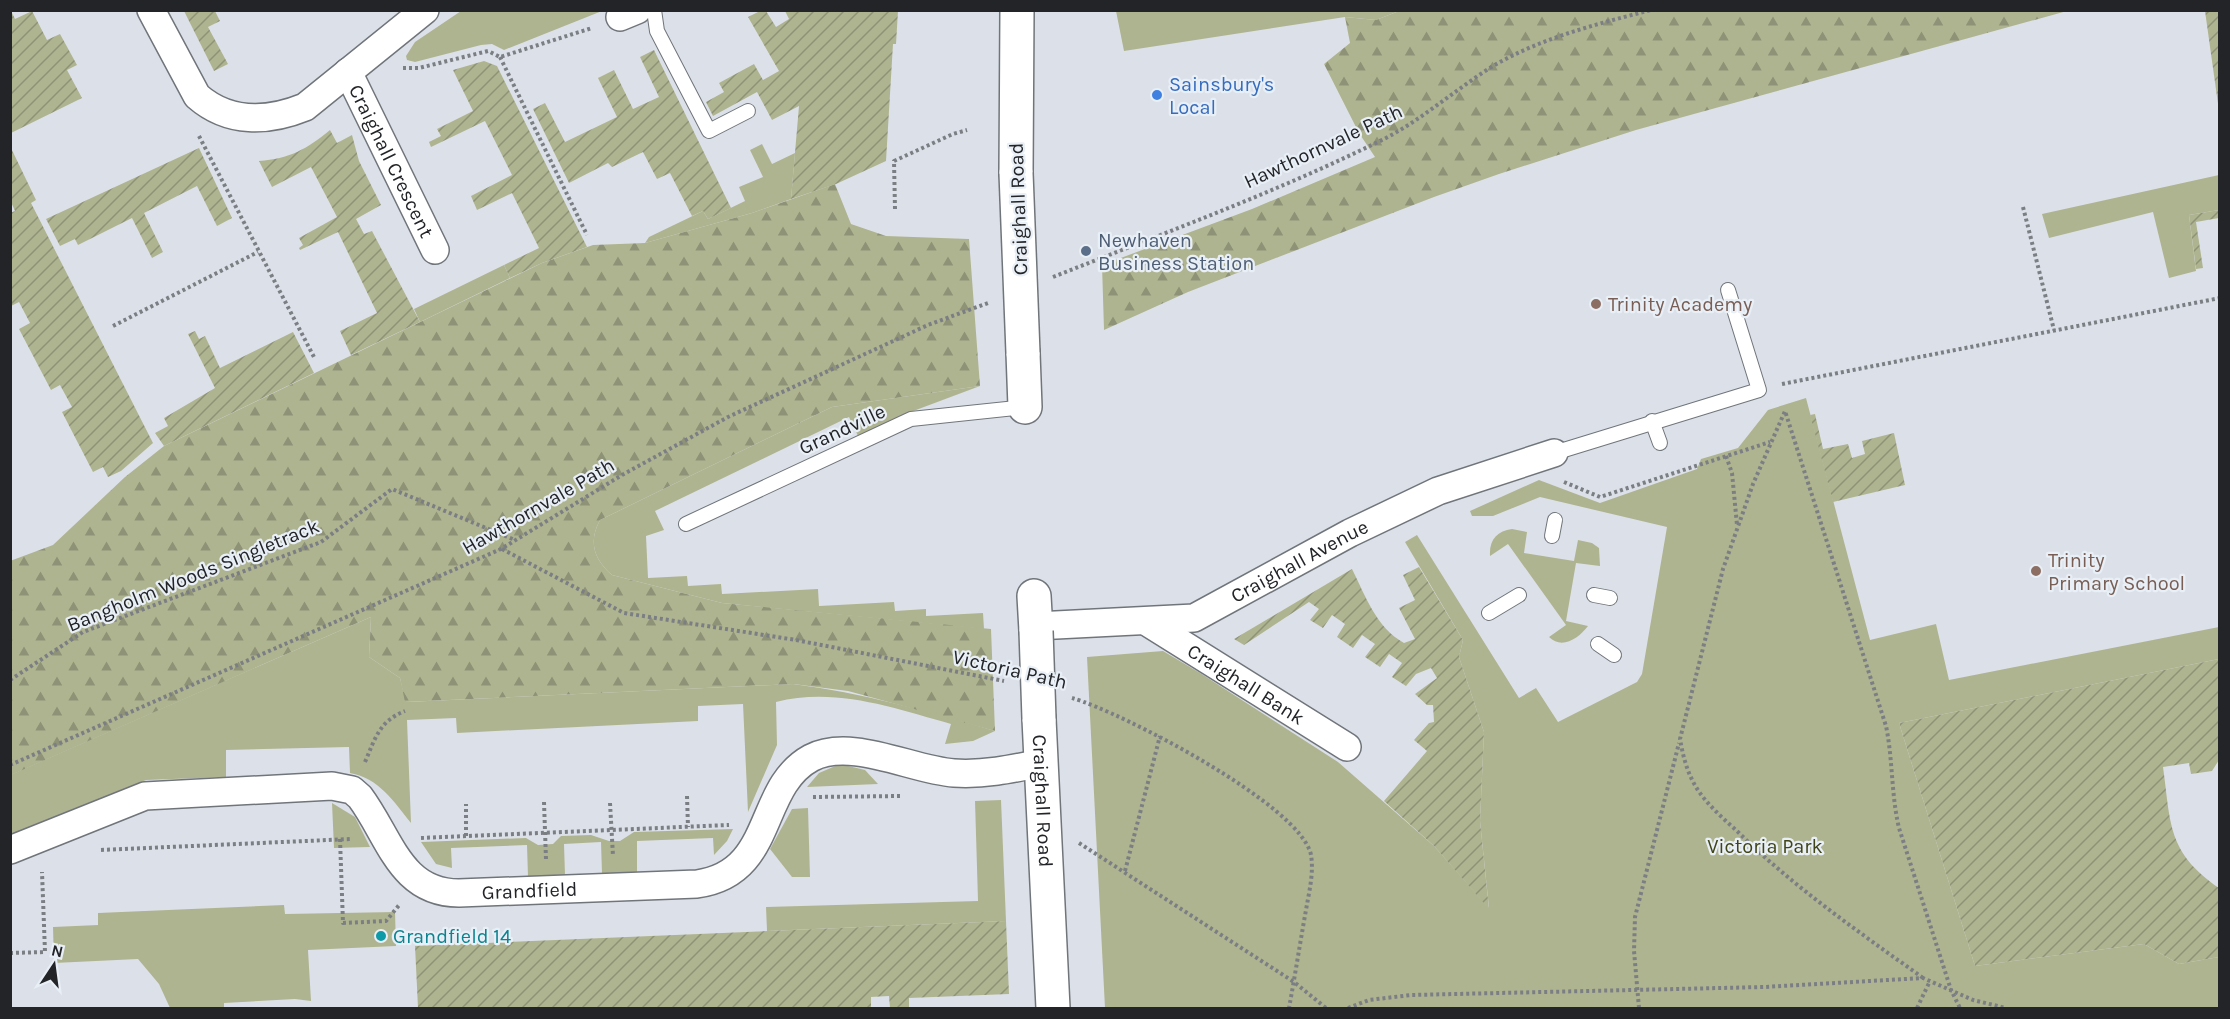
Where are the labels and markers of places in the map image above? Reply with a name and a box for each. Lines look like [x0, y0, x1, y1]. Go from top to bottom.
place label: Sainsbury's Local [1169, 73, 1274, 119]
marker: Sainsbury's Local [1150, 88, 1164, 102]
place label: Newhaven Business Station [1098, 229, 1254, 275]
marker: Newhaven Business Station [1079, 244, 1093, 258]
place label: Trinity Academy [1608, 293, 1752, 316]
marker: Trinity Academy [1589, 297, 1603, 311]
place label: Trinity Primary School [2048, 549, 2185, 595]
marker: Trinity Primary School [2029, 564, 2043, 578]
place label: Grandfield 14 [393, 925, 511, 948]
marker: Grandfield 14 [374, 929, 388, 943]

